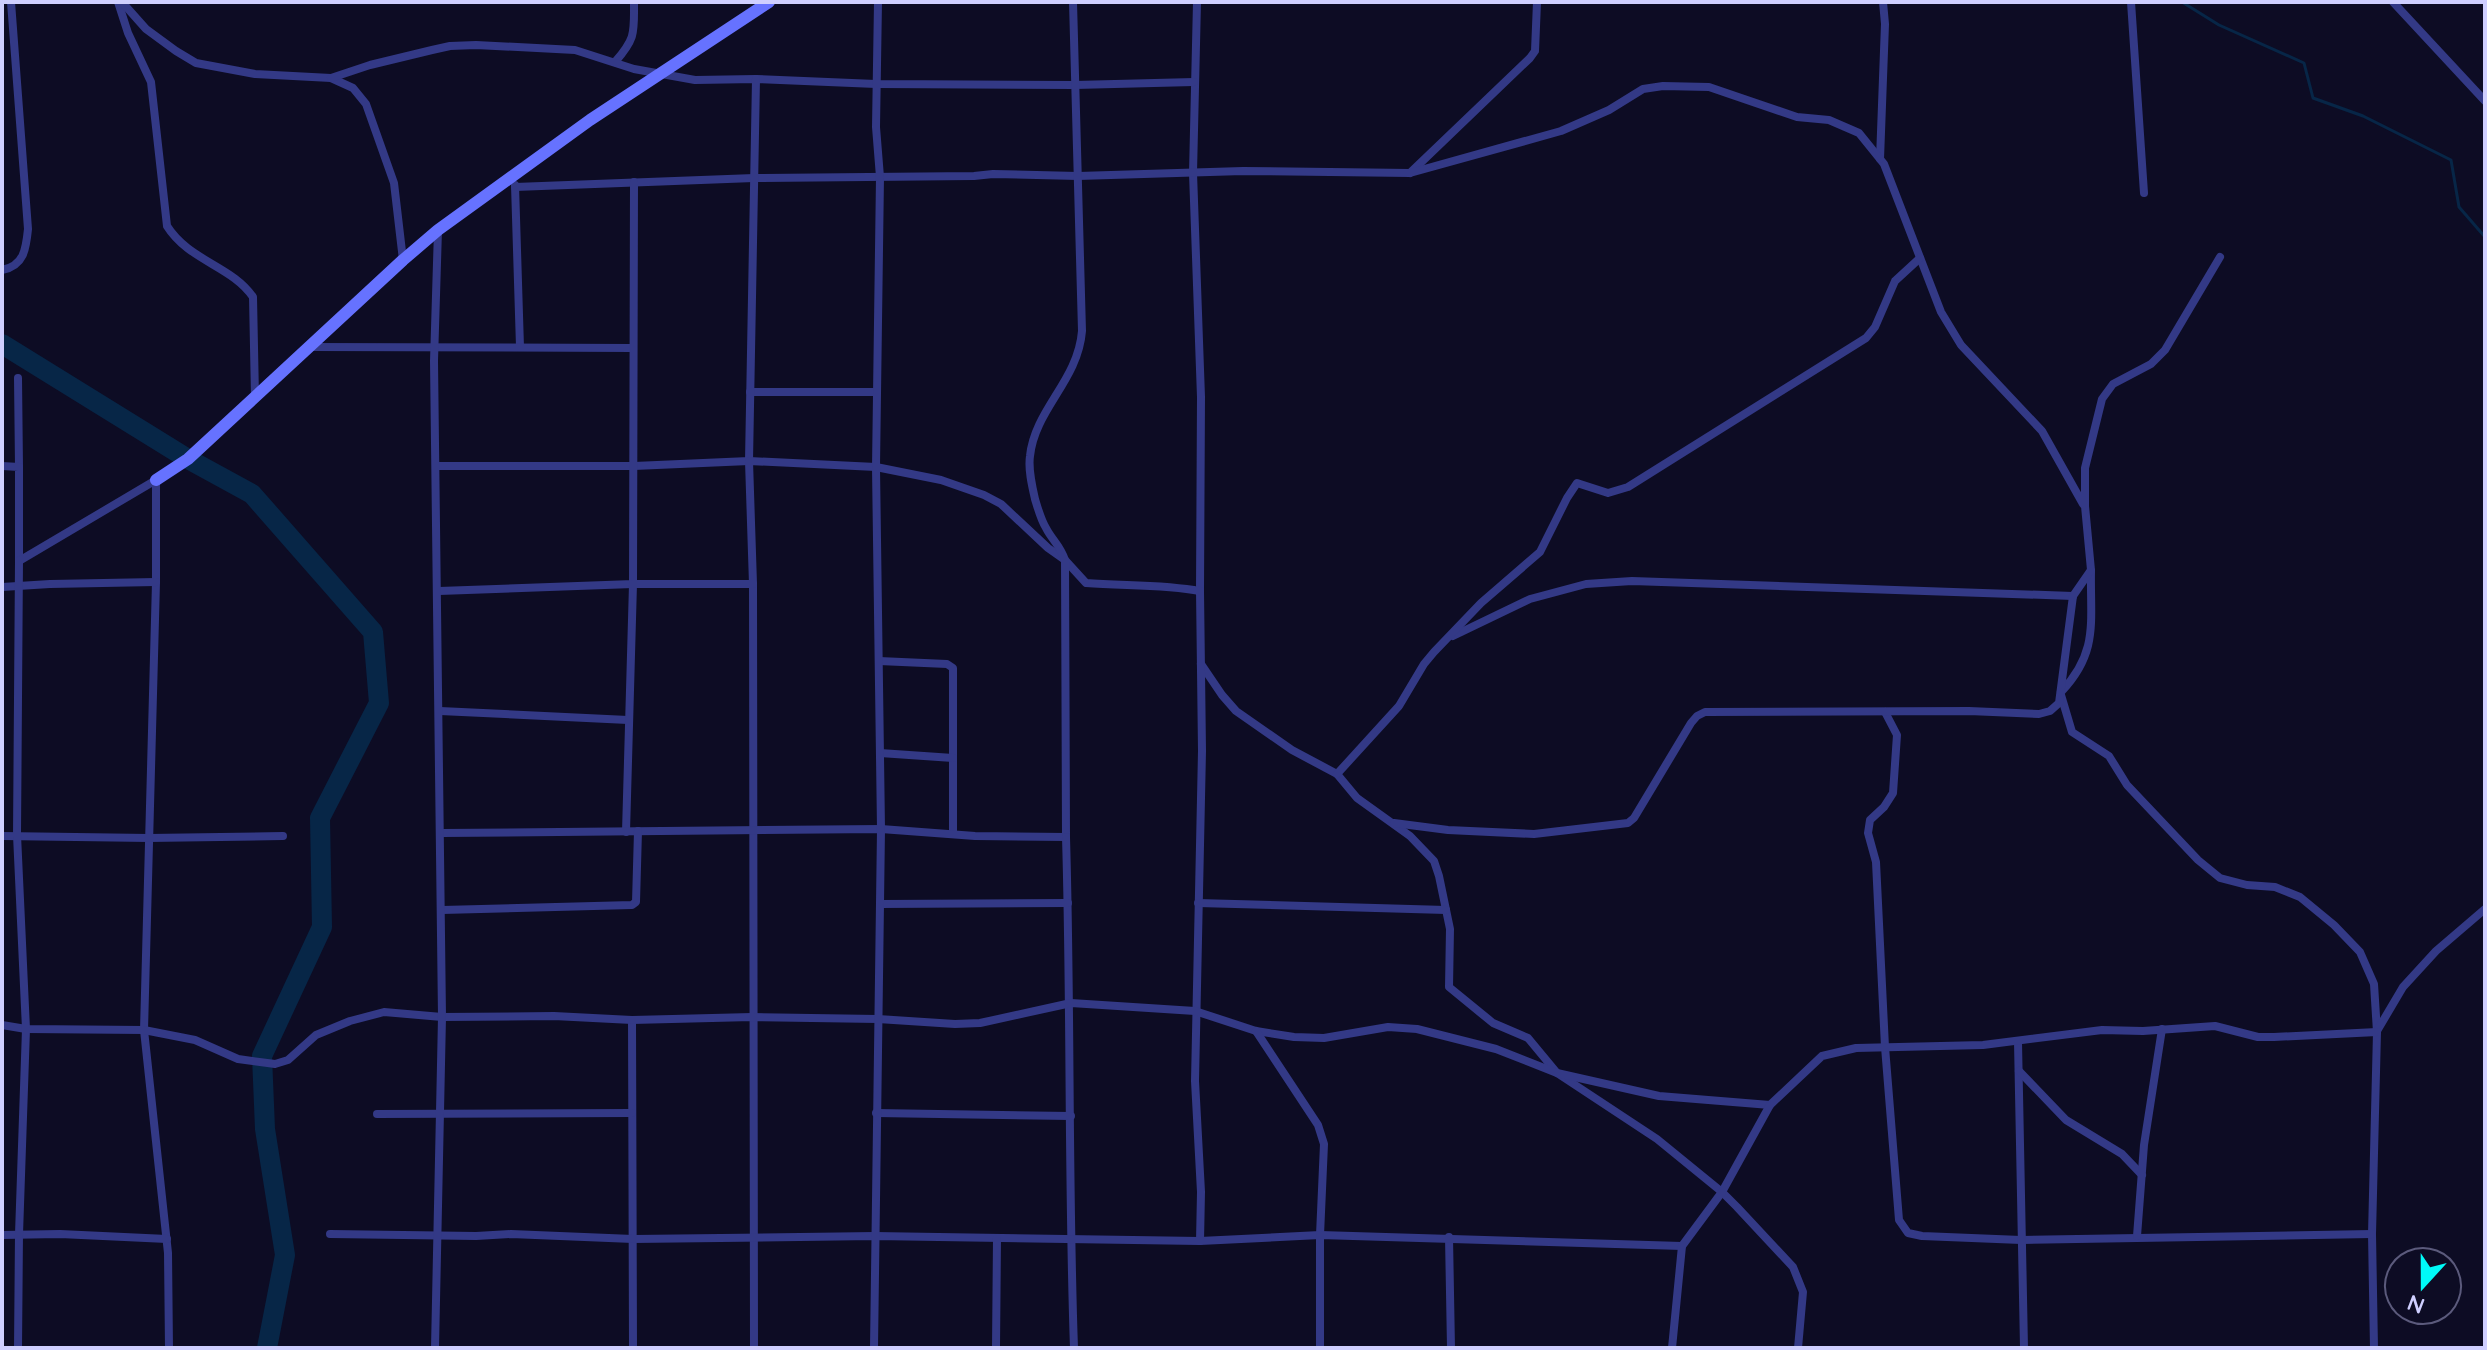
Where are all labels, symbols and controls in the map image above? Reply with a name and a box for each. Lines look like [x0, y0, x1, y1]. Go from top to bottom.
north arrow [2383, 1246, 2463, 1326]
text: N [2403, 1289, 2428, 1321]

